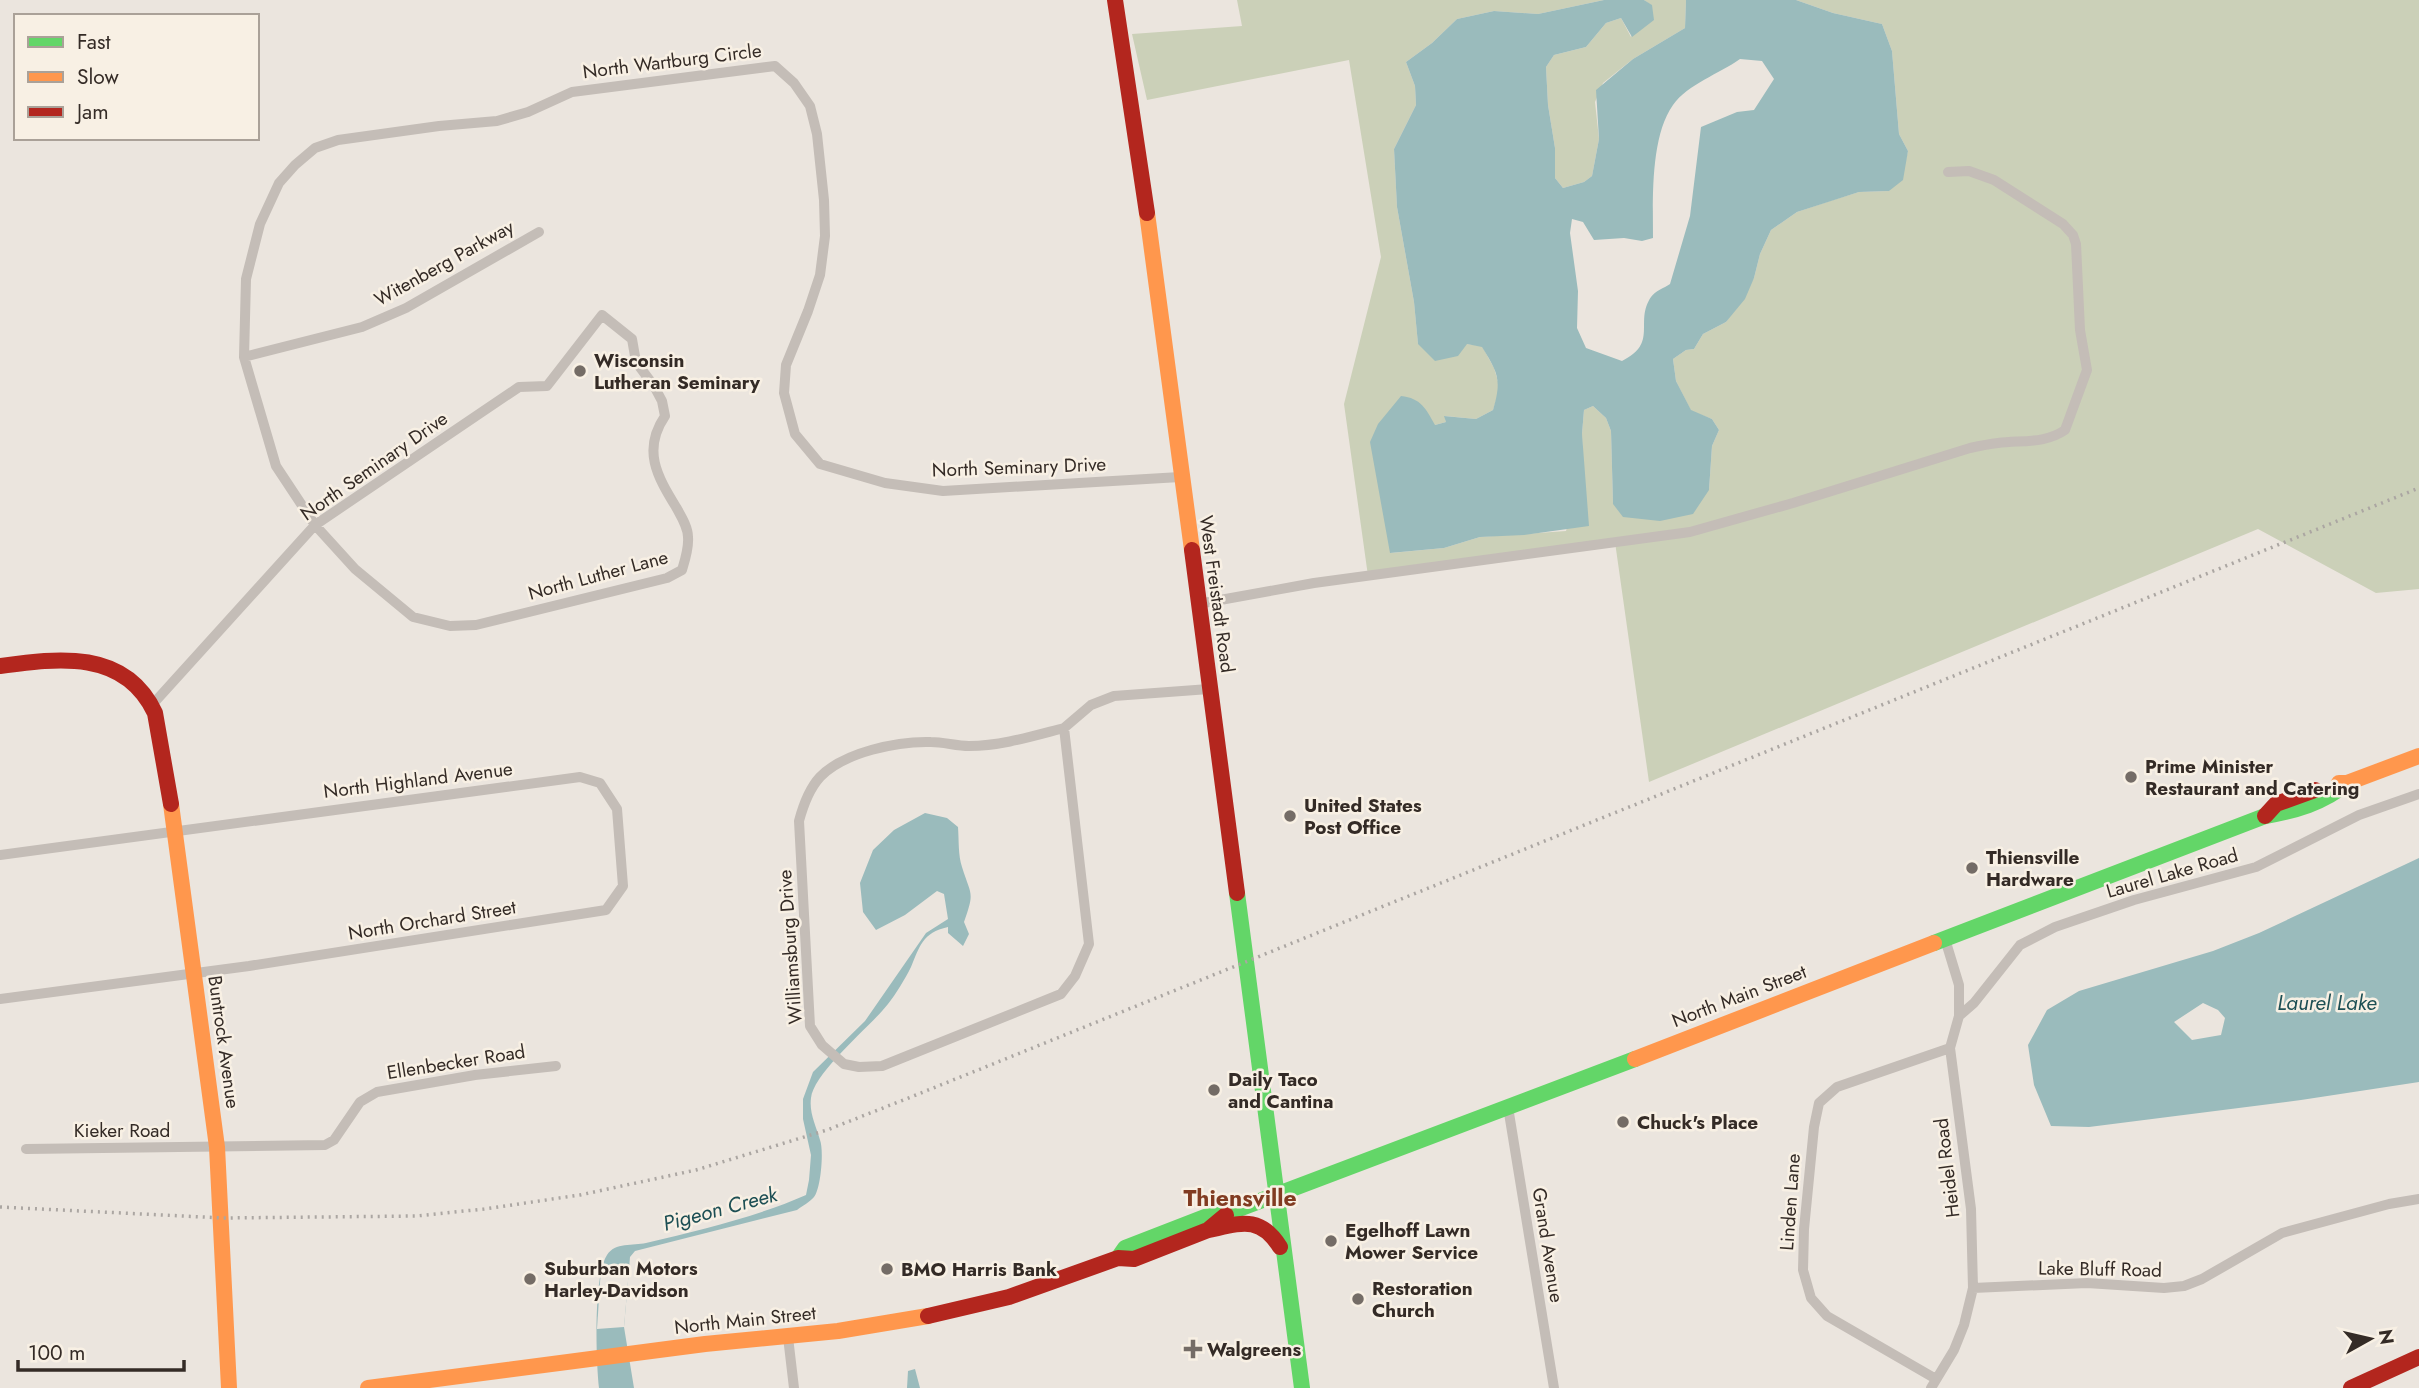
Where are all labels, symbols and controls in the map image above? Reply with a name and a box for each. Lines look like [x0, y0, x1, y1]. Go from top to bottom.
legend [14, 14, 259, 140]
text: Fast [77, 27, 110, 57]
street label: North Wartburg Circle [581, 37, 763, 85]
text: Slow [77, 62, 119, 92]
text: Jam [74, 97, 109, 127]
street label: Witenberg Parkway [369, 213, 519, 313]
place label: Wisconsin Lutheran Seminary [594, 347, 761, 396]
marker: Wisconsin Lutheran Seminary [572, 363, 588, 379]
street label: North Seminary Drive [295, 405, 453, 527]
street label: North Seminary Drive [931, 450, 1107, 484]
street label: West Freistadt Road [1193, 514, 1241, 674]
street label: North Luther Lane [525, 543, 671, 607]
place label: Prime Minister Restaurant and Catering [2145, 753, 2359, 802]
street label: North Highland Avenue [322, 755, 514, 805]
marker: Prime Minister Restaurant and Catering [2123, 769, 2139, 785]
place label: United States Post Office [1304, 792, 1422, 841]
marker: United States Post Office [1282, 808, 1298, 824]
street label: Laurel Lake Road [2103, 841, 2241, 905]
place label: Thiensville Hardware [1986, 844, 2080, 893]
marker: Thiensville Hardware [1964, 860, 1980, 876]
street label: Williamsburg Drive [771, 869, 809, 1025]
street label: North Orchard Street [346, 893, 518, 947]
street label: North Main Street [1668, 958, 1811, 1034]
street label: Buntrock Avenue [201, 974, 247, 1110]
water label: Laurel Lake [2277, 988, 2377, 1018]
street label: Ellenbecker Road [385, 1038, 527, 1086]
place label: Daily Taco and Cantina [1228, 1066, 1334, 1115]
marker: Daily Taco and Cantina [1206, 1082, 1222, 1098]
place label: Chuck's Place [1637, 1109, 1758, 1136]
marker: Chuck's Place [1615, 1114, 1631, 1130]
street label: Kieker Road [74, 1117, 170, 1144]
street label: Heidel Road [1928, 1117, 1966, 1219]
street label: Linden Lane [1773, 1152, 1807, 1251]
water label: Pigeon Creek [659, 1179, 782, 1239]
district label: Thiensville [1183, 1181, 1297, 1215]
street label: Grand Avenue [1526, 1186, 1570, 1305]
place label: Egelhoff Lawn Mower Service [1345, 1217, 1478, 1266]
marker: Egelhoff Lawn Mower Service [1323, 1233, 1339, 1249]
street label: Lake Bluff Road [2038, 1254, 2162, 1284]
place label: Suburban Motors Harley-Davidson [544, 1255, 698, 1304]
place label: BMO Harris Bank [901, 1256, 1057, 1283]
marker: BMO Harris Bank [879, 1261, 895, 1277]
marker: Suburban Motors Harley-Davidson [522, 1271, 538, 1287]
place label: Restoration Church [1372, 1275, 1473, 1324]
marker: Restoration Church [1350, 1291, 1366, 1307]
street label: North Main Street [673, 1299, 818, 1341]
north arrow [2335, 1304, 2405, 1374]
text: N [2372, 1327, 2401, 1346]
scale bar [18, 1328, 184, 1372]
place label: Walgreens [1207, 1336, 1302, 1363]
text: 100 m [28, 1338, 85, 1368]
marker: Walgreens [1185, 1341, 1201, 1357]

